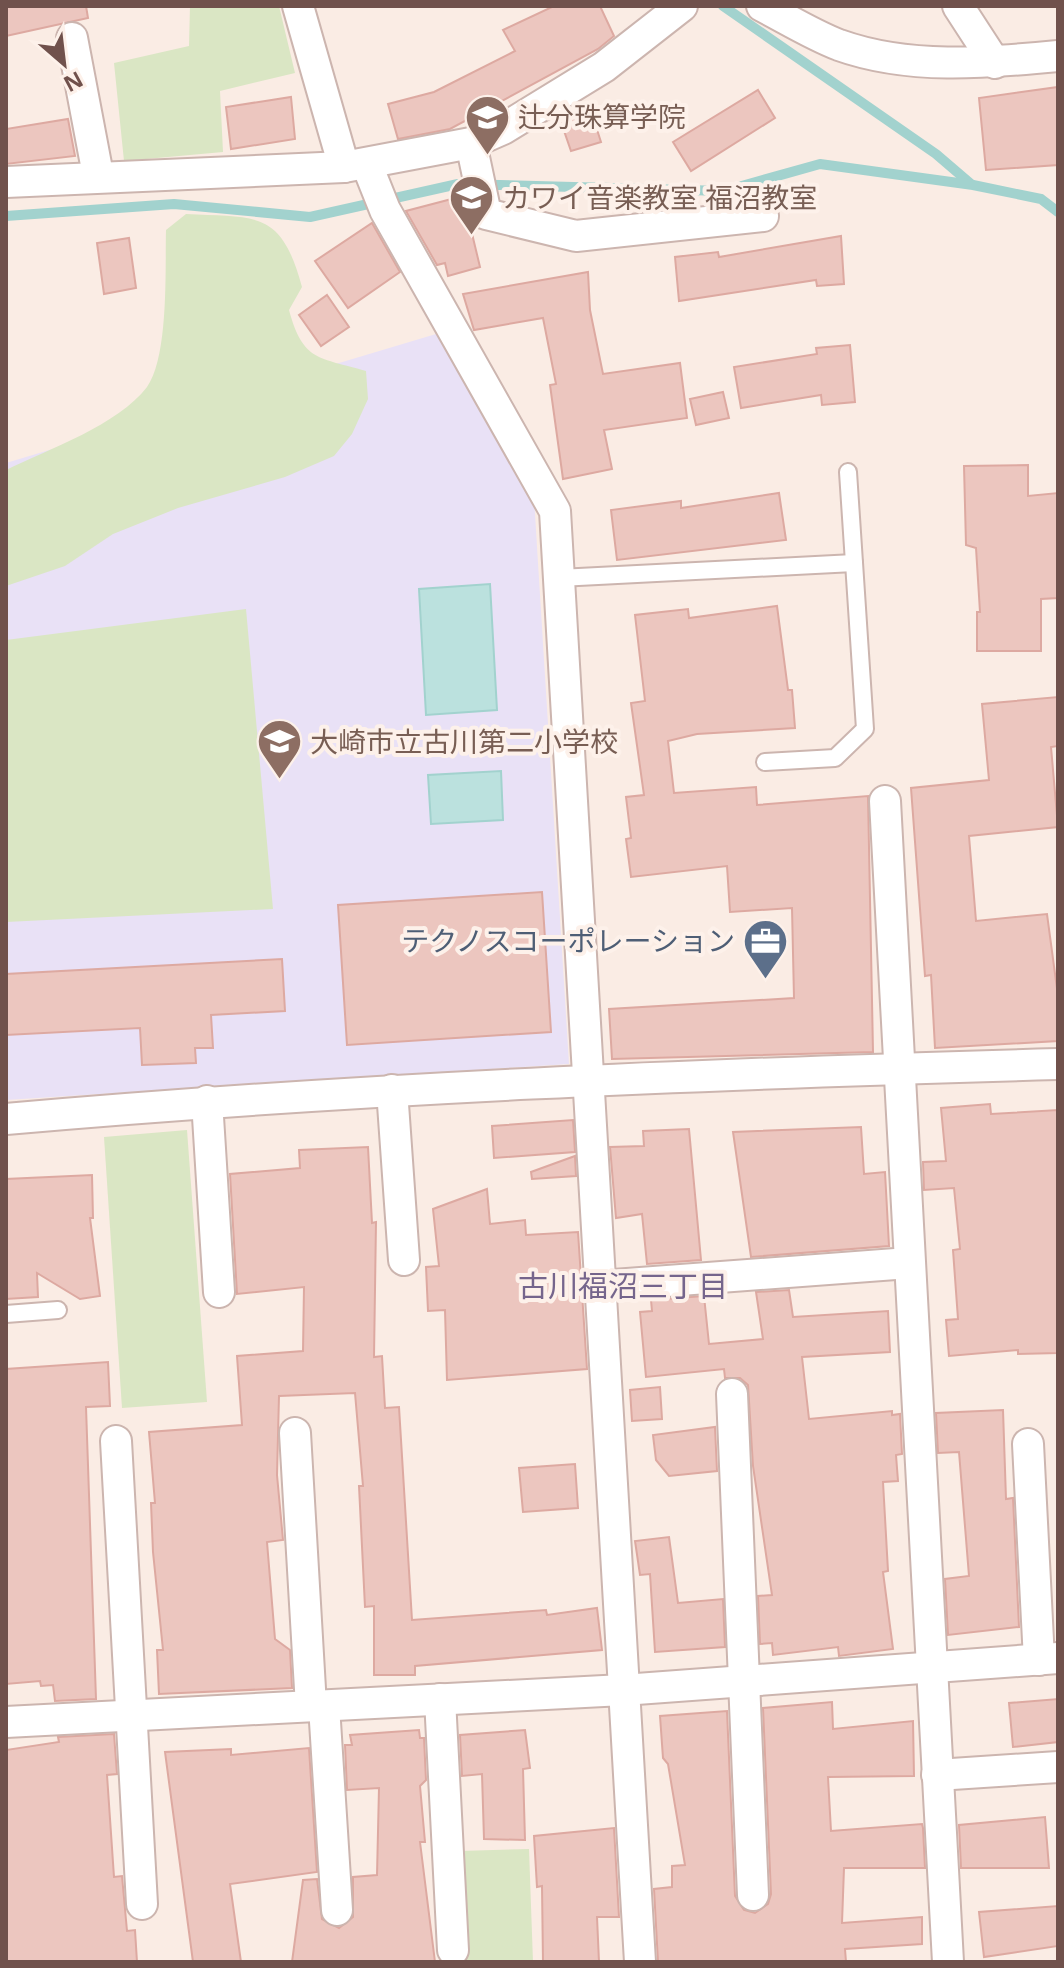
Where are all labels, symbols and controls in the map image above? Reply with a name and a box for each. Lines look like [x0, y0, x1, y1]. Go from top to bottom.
north arrow [24, 24, 104, 104]
text: N [59, 65, 89, 100]
school or university icon: 辻分珠算学院 [463, 93, 511, 156]
place label: 辻分珠算学院 [518, 97, 686, 135]
school or university icon: カワイ音楽教室 福沼教室 [447, 174, 495, 237]
place label: カワイ音楽教室 福沼教室 [502, 178, 817, 216]
school or university icon: 大崎市立古川第二小学校 [255, 718, 303, 781]
place label: 大崎市立古川第二小学校 [310, 722, 618, 760]
office icon: テクノスコーポレーション [742, 917, 790, 980]
place label: テクノスコーポレーション [401, 921, 735, 959]
district label: 古川福沼三丁目 [518, 1265, 728, 1306]

